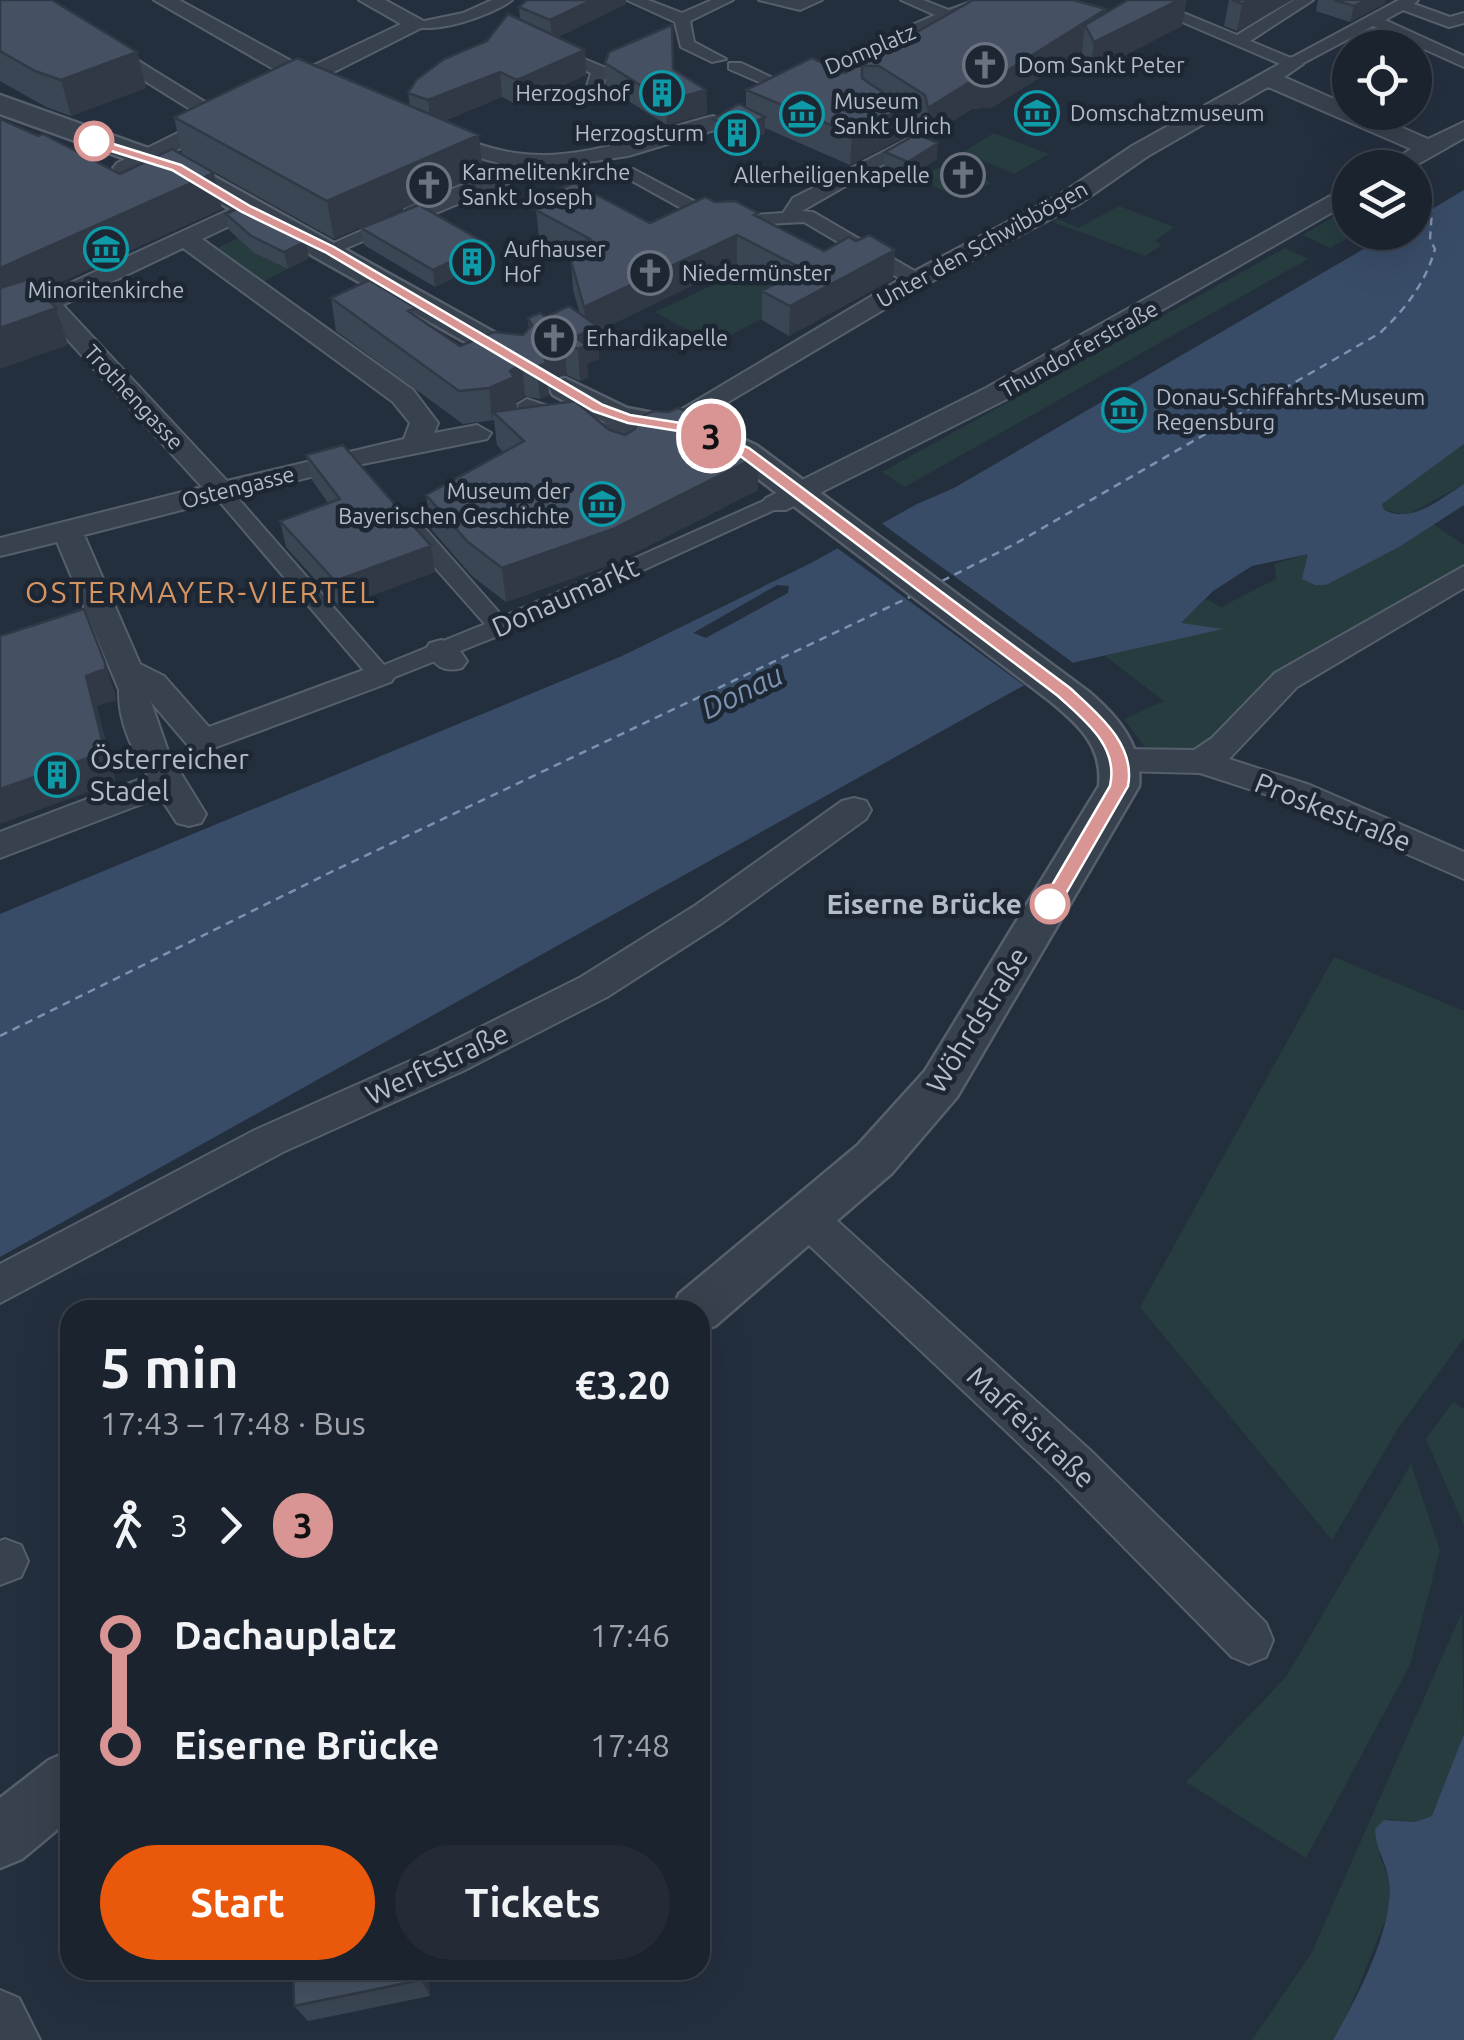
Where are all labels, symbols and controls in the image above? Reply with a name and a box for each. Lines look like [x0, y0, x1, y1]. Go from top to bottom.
street label: Domplatz [821, 18, 919, 79]
map controls [1332, 30, 1432, 250]
button: locate [1332, 30, 1432, 130]
church icon: Dom Sankt Peter [962, 42, 1008, 88]
place label: Dom Sankt Peter [1018, 52, 1185, 77]
building icon: Herzogshof [639, 70, 685, 116]
place label: Herzogshof [515, 80, 631, 105]
place label: Museum Sankt Ulrich [834, 88, 951, 138]
museum icon: Domschatzmuseum [1014, 90, 1060, 136]
museum icon: Museum Sankt Ulrich [779, 91, 825, 137]
place label: Domschatzmuseum [1070, 100, 1265, 125]
building icon: Herzogsturm [714, 110, 760, 156]
place label: Herzogsturm [575, 120, 704, 145]
unlabelled marker [75, 122, 113, 160]
button: layers [1332, 150, 1432, 250]
church icon: Allerheiligenkapelle [940, 152, 986, 198]
place label: Karmelitenkirche Sankt Joseph [462, 159, 630, 209]
church icon: Karmelitenkirche Sankt Joseph [406, 162, 452, 208]
place label: Allerheiligenkapelle [734, 162, 930, 187]
street label: Unter den Schwibbögen [872, 175, 1091, 312]
museum icon: Minoritenkirche [83, 226, 129, 272]
place label: Aufhauser Hof [504, 236, 606, 286]
building icon: Aufhauser Hof [449, 239, 495, 285]
church icon: Niedermünster [627, 250, 673, 296]
place label: Niedermünster [682, 260, 832, 285]
place label: Minoritenkirche [28, 277, 184, 302]
street label: Thundorferstraße [996, 295, 1162, 402]
church icon: Erhardikapelle [531, 315, 577, 361]
place label: Erhardikapelle [586, 325, 728, 350]
street label: Trothengasse [80, 339, 189, 454]
place label: Donau-Schiffahrts-Museum Regensburg [1156, 384, 1425, 434]
museum icon: Donau-Schiffahrts-Museum Regensburg [1101, 387, 1147, 433]
line badge: 3 [678, 404, 744, 468]
text: 3 [701, 416, 721, 456]
street label: Ostengasse [179, 460, 297, 513]
place label: Museum der Bayerischen Geschichte [338, 478, 571, 528]
museum icon: Museum der Bayerischen Geschichte [579, 481, 625, 527]
street label: Donaumarkt [487, 550, 643, 643]
district label: OSTERMAYER-VIERTEL [25, 575, 377, 609]
water label: Donau [695, 657, 788, 725]
place label: Österreicher Stadel [90, 743, 249, 806]
building icon: Österreicher Stadel [34, 752, 80, 798]
street label: Proskestraße [1251, 766, 1416, 857]
marker: Eiserne Brücke [1031, 885, 1069, 923]
place label: Eiserne Brücke [826, 888, 1022, 919]
street label: Wöhrdstraße [920, 941, 1034, 1098]
street label: Werftstraße [361, 1017, 513, 1110]
text: 5 min [100, 1337, 239, 1398]
street label: Maffeistraße [961, 1360, 1101, 1493]
text: €3.20 [575, 1364, 670, 1406]
text: 17:43 – 17:48 · Bus [100, 1405, 366, 1441]
icon: walk [100, 1498, 155, 1553]
icon: forward [203, 1498, 258, 1553]
text: 3 [293, 1505, 313, 1545]
text: 3 [170, 1507, 188, 1543]
text: Dachauplatz [174, 1614, 396, 1656]
text: 17:46 [590, 1617, 670, 1653]
text: Eiserne Brücke [174, 1724, 439, 1766]
text: 17:48 [590, 1727, 670, 1763]
button: Start [100, 1845, 375, 1960]
button: Tickets [395, 1845, 670, 1960]

